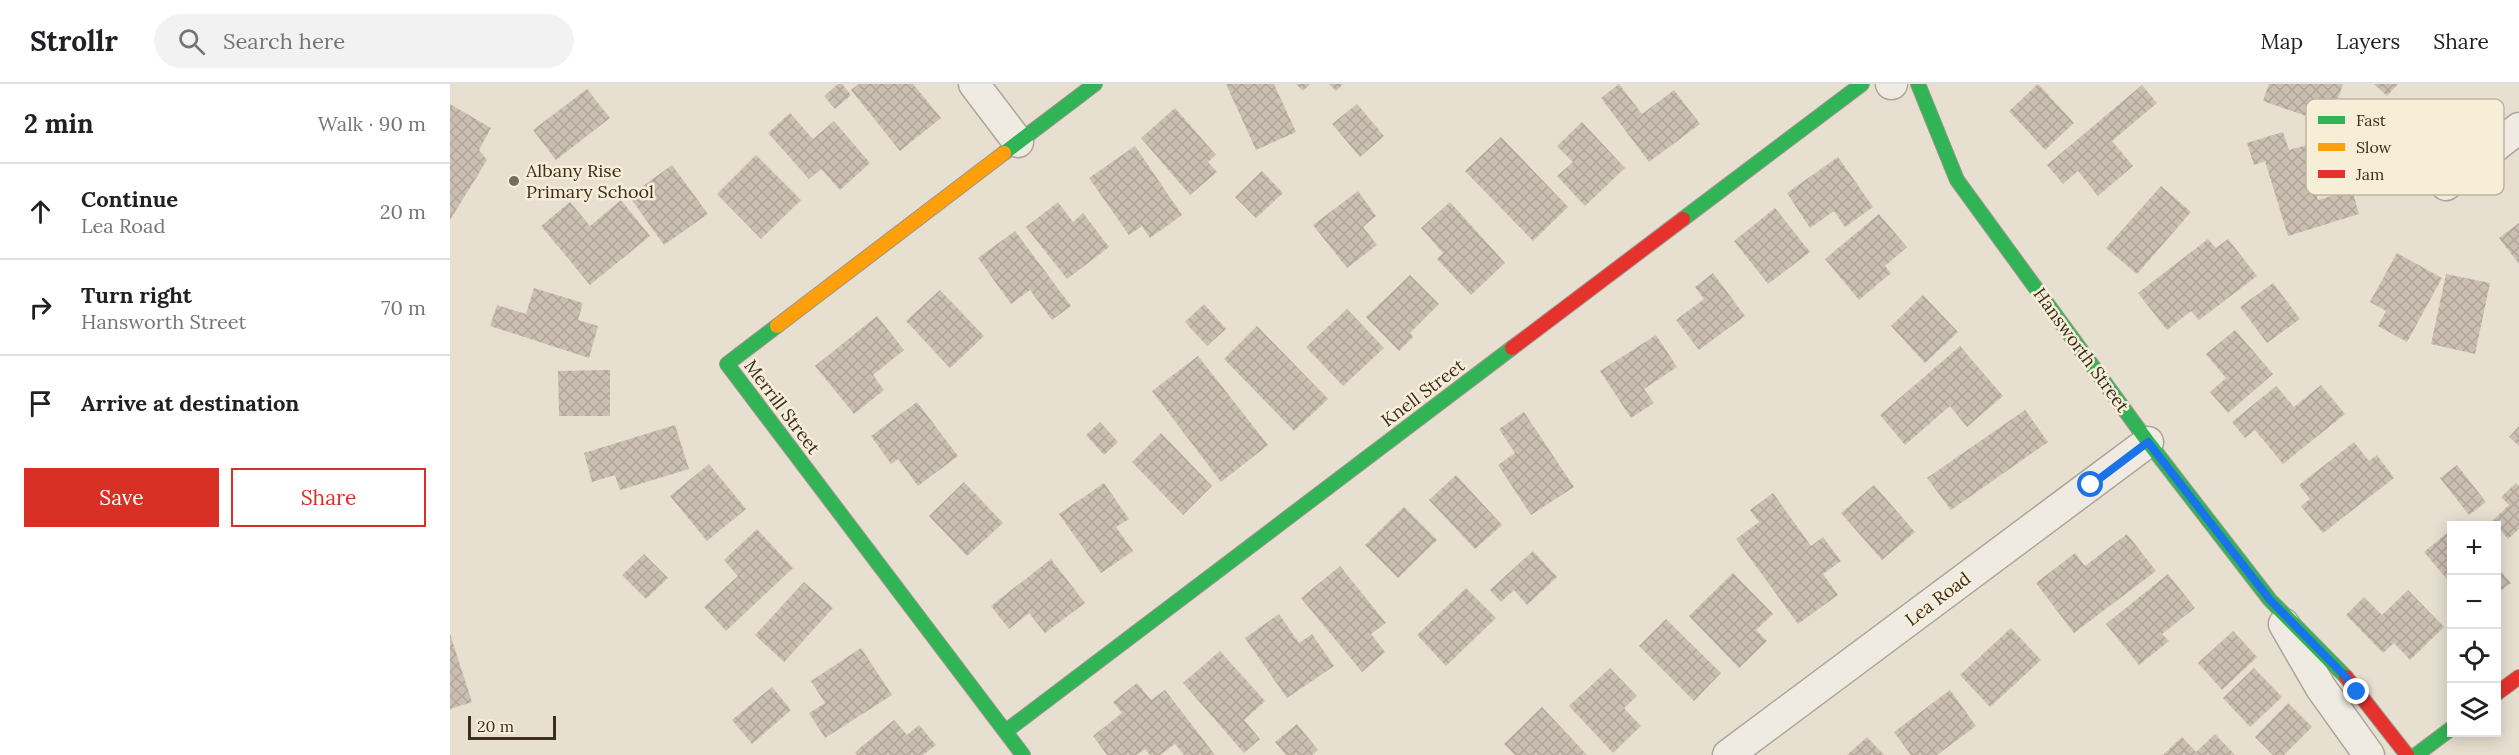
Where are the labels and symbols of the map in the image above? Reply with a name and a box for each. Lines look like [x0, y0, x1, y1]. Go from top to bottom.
legend [2306, 99, 2504, 195]
text: Fast [2356, 110, 2387, 130]
text: Slow [2356, 137, 2392, 157]
place label: Albany Rise Primary School [525, 159, 654, 203]
text: Jam [2355, 164, 2384, 184]
marker: Albany Rise Primary School [507, 174, 521, 188]
street label: Hansworth Street [2028, 283, 2134, 417]
street label: Knell Street [1376, 354, 1469, 431]
street label: Merrill Street [739, 355, 825, 459]
route start [2077, 471, 2103, 497]
street label: Lea Road [1900, 566, 1975, 631]
route end [2343, 678, 2369, 704]
scale bar [468, 713, 556, 740]

